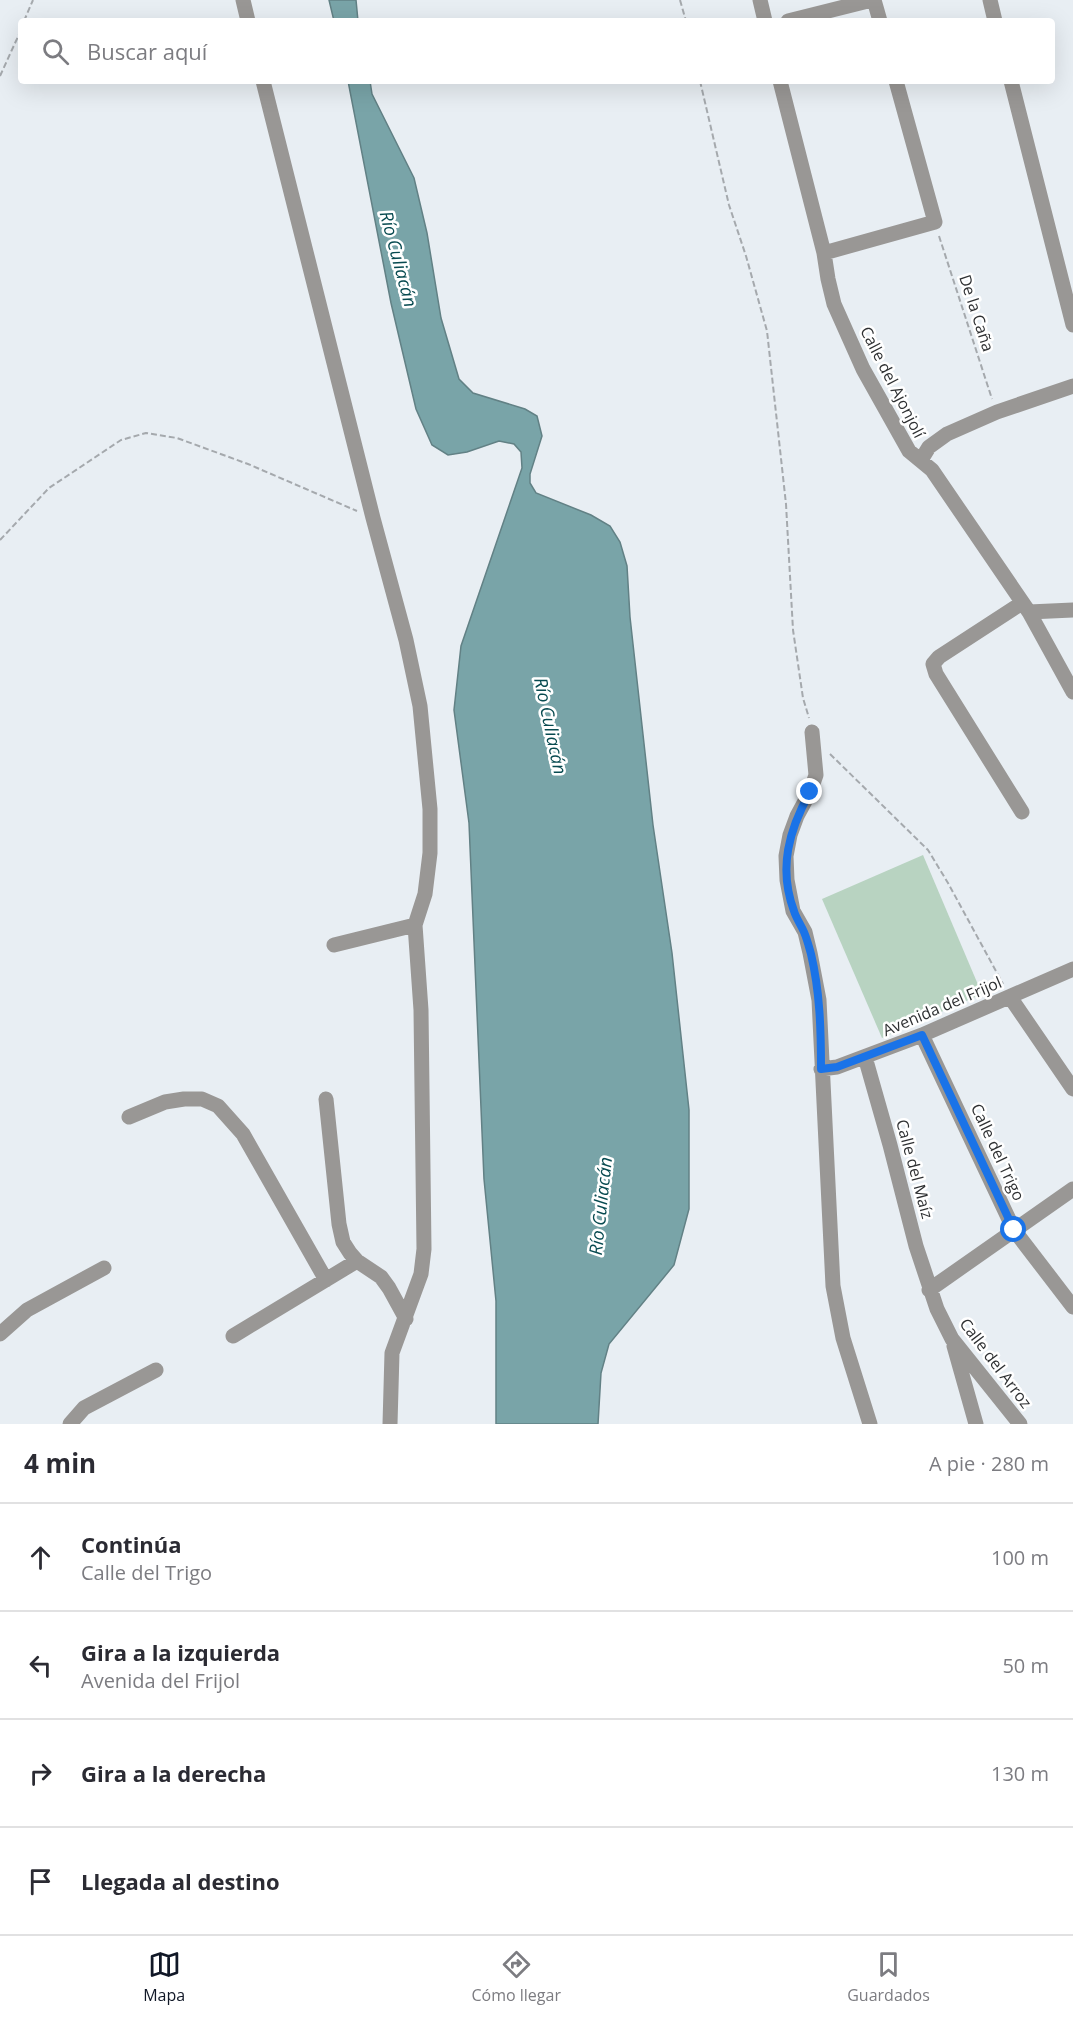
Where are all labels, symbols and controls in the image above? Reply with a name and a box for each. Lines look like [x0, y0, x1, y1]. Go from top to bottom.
search box [18, 18, 1055, 84]
icon: search [39, 35, 72, 68]
text: Buscar aquí [87, 36, 207, 66]
water label: Río Culiacán [375, 208, 423, 309]
street label: De la Caña [954, 272, 1000, 354]
street label: Calle del Ajonjolí [855, 322, 931, 442]
water label: Río Culiacán [529, 675, 573, 776]
route end [796, 778, 822, 804]
street label: Avenida del Frijol [879, 971, 1005, 1041]
street label: Calle del Trigo [966, 1100, 1030, 1204]
street label: Calle del Maíz [891, 1117, 939, 1221]
water label: Río Culiacán [583, 1156, 617, 1256]
route start [1000, 1216, 1026, 1242]
street label: Calle del Arroz [955, 1313, 1037, 1413]
text: 4 min [24, 1445, 96, 1481]
text: A pie · 280 m [929, 1450, 1049, 1477]
text: Continúa [81, 1529, 182, 1559]
icon: ahead [24, 1541, 57, 1574]
text: 100 m [991, 1544, 1049, 1571]
text: Calle del Trigo [81, 1559, 212, 1586]
text: Gira a la izquierda [81, 1637, 280, 1667]
icon: left [24, 1649, 57, 1682]
text: 50 m [1002, 1652, 1049, 1679]
text: Avenida del Frijol [81, 1667, 240, 1694]
icon: right [24, 1757, 57, 1790]
text: Gira a la derecha [81, 1758, 266, 1788]
text: 130 m [991, 1760, 1049, 1787]
icon: arrive [24, 1865, 57, 1898]
text: Llegada al destino [81, 1866, 280, 1896]
tab: Mapa [143, 1948, 185, 2006]
tab: Cómo llegar [471, 1948, 561, 2006]
tab: Guardados [847, 1948, 930, 2006]

